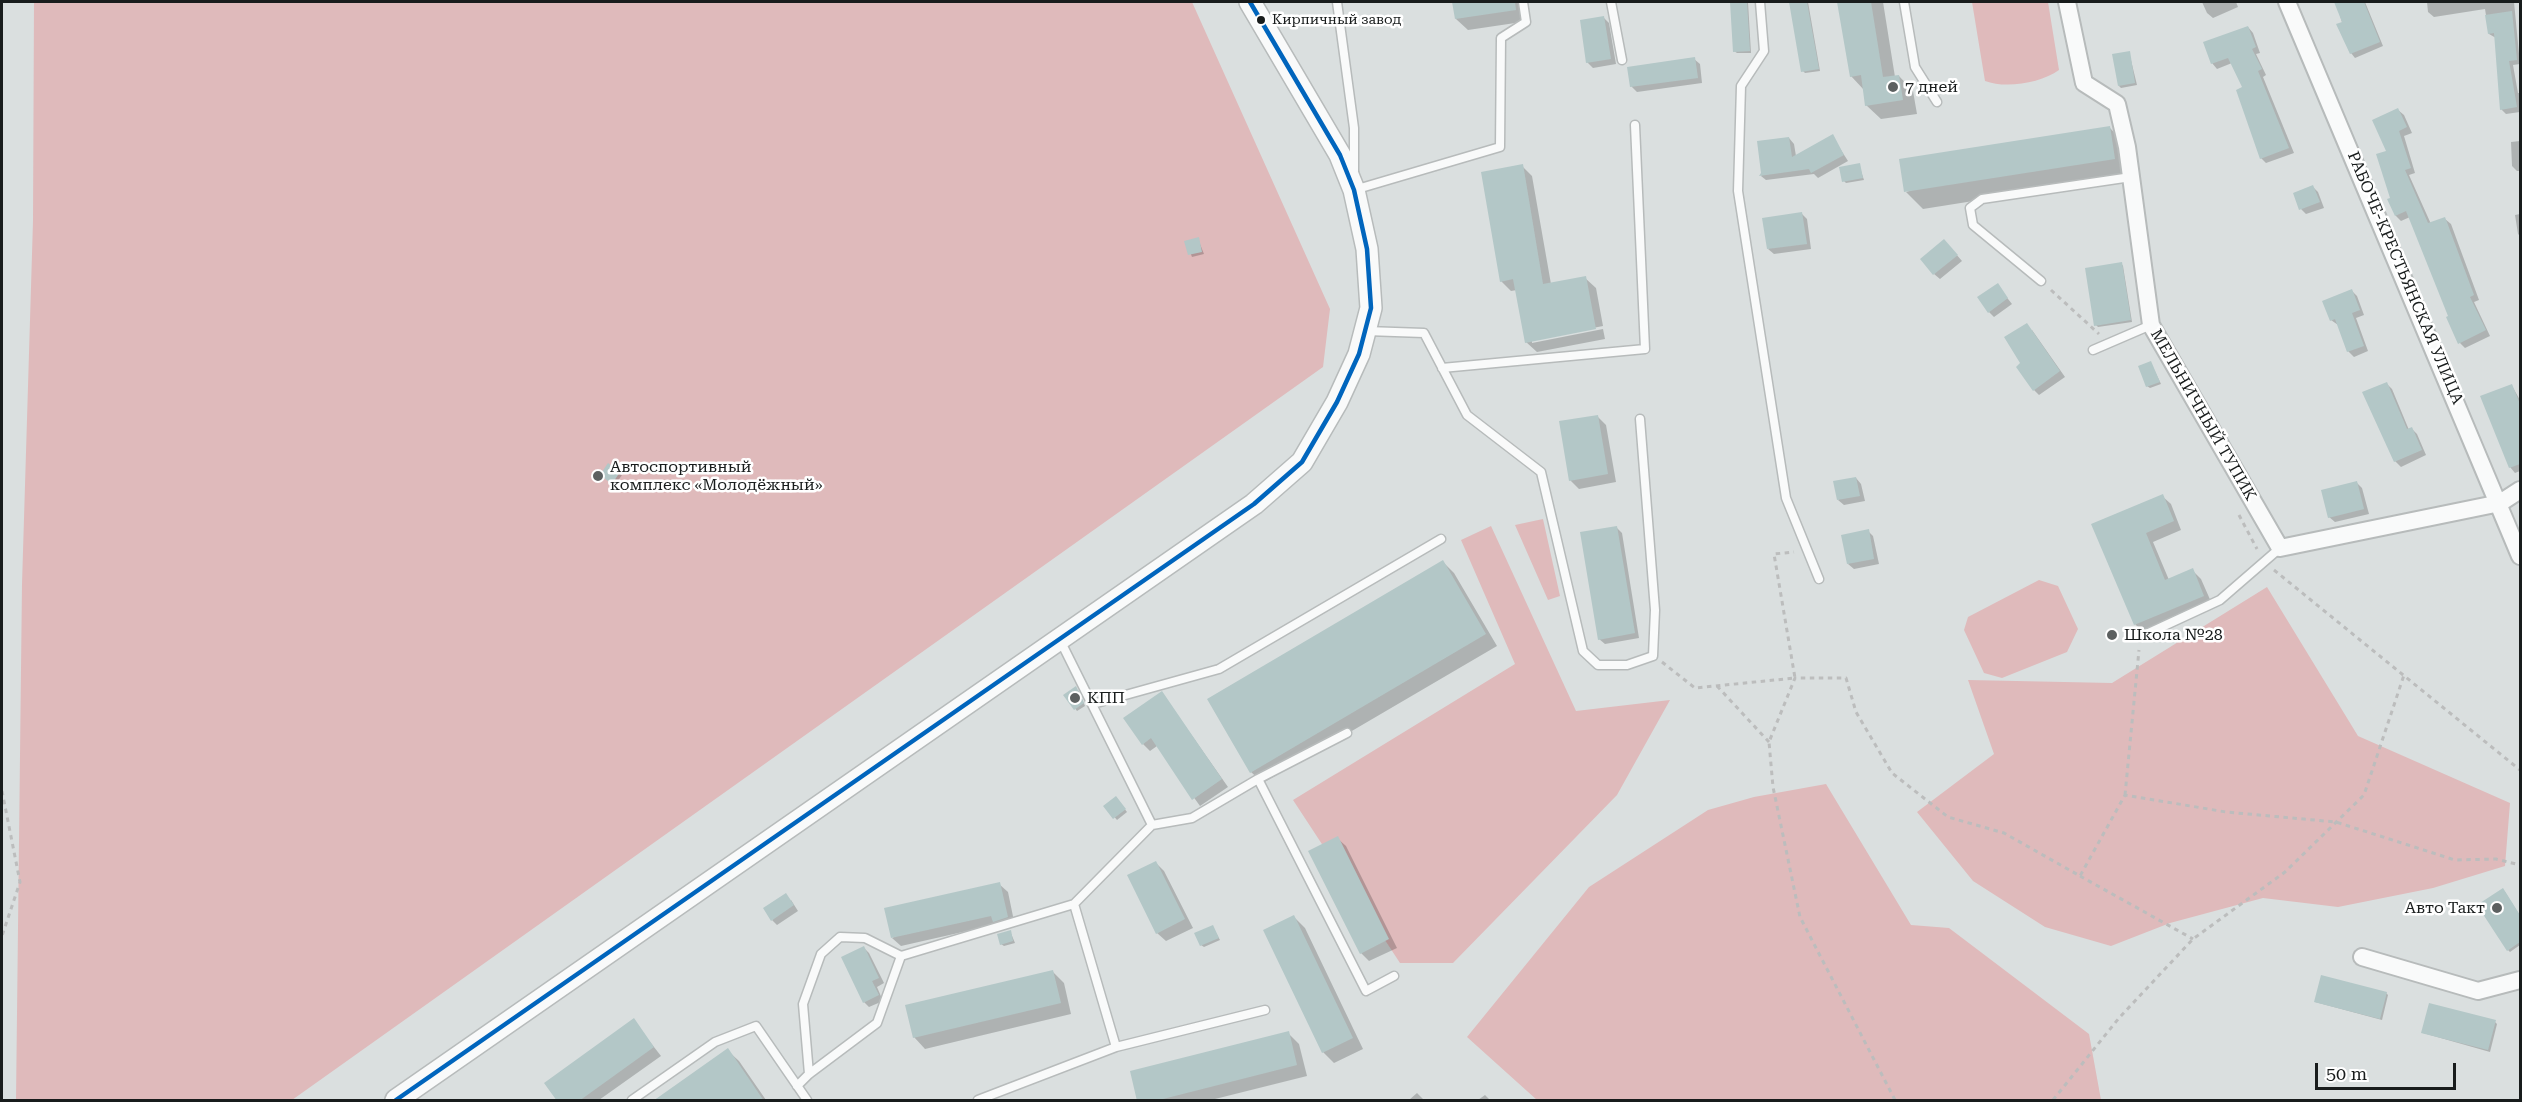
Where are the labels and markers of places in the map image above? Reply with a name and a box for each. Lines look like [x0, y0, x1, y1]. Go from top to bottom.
place label: Кирпичный завод [1272, 12, 1401, 28]
marker: Кирпичный завод [1255, 14, 1267, 26]
place label: 7 дней [1905, 77, 1958, 97]
marker: 7 дней [1886, 80, 1900, 94]
place label: Автоспортивный комплекс «Молодёжный» [610, 457, 822, 495]
marker: Автоспортивный комплекс «Молодёжный» [591, 469, 605, 483]
place label: Школа №28 [2124, 625, 2223, 645]
marker: Школа №28 [2105, 628, 2119, 642]
place label: КПП [1087, 688, 1125, 708]
marker: КПП [1068, 691, 1082, 705]
place label: Авто Такт [2405, 898, 2485, 918]
marker: Авто Такт [2490, 901, 2504, 915]

